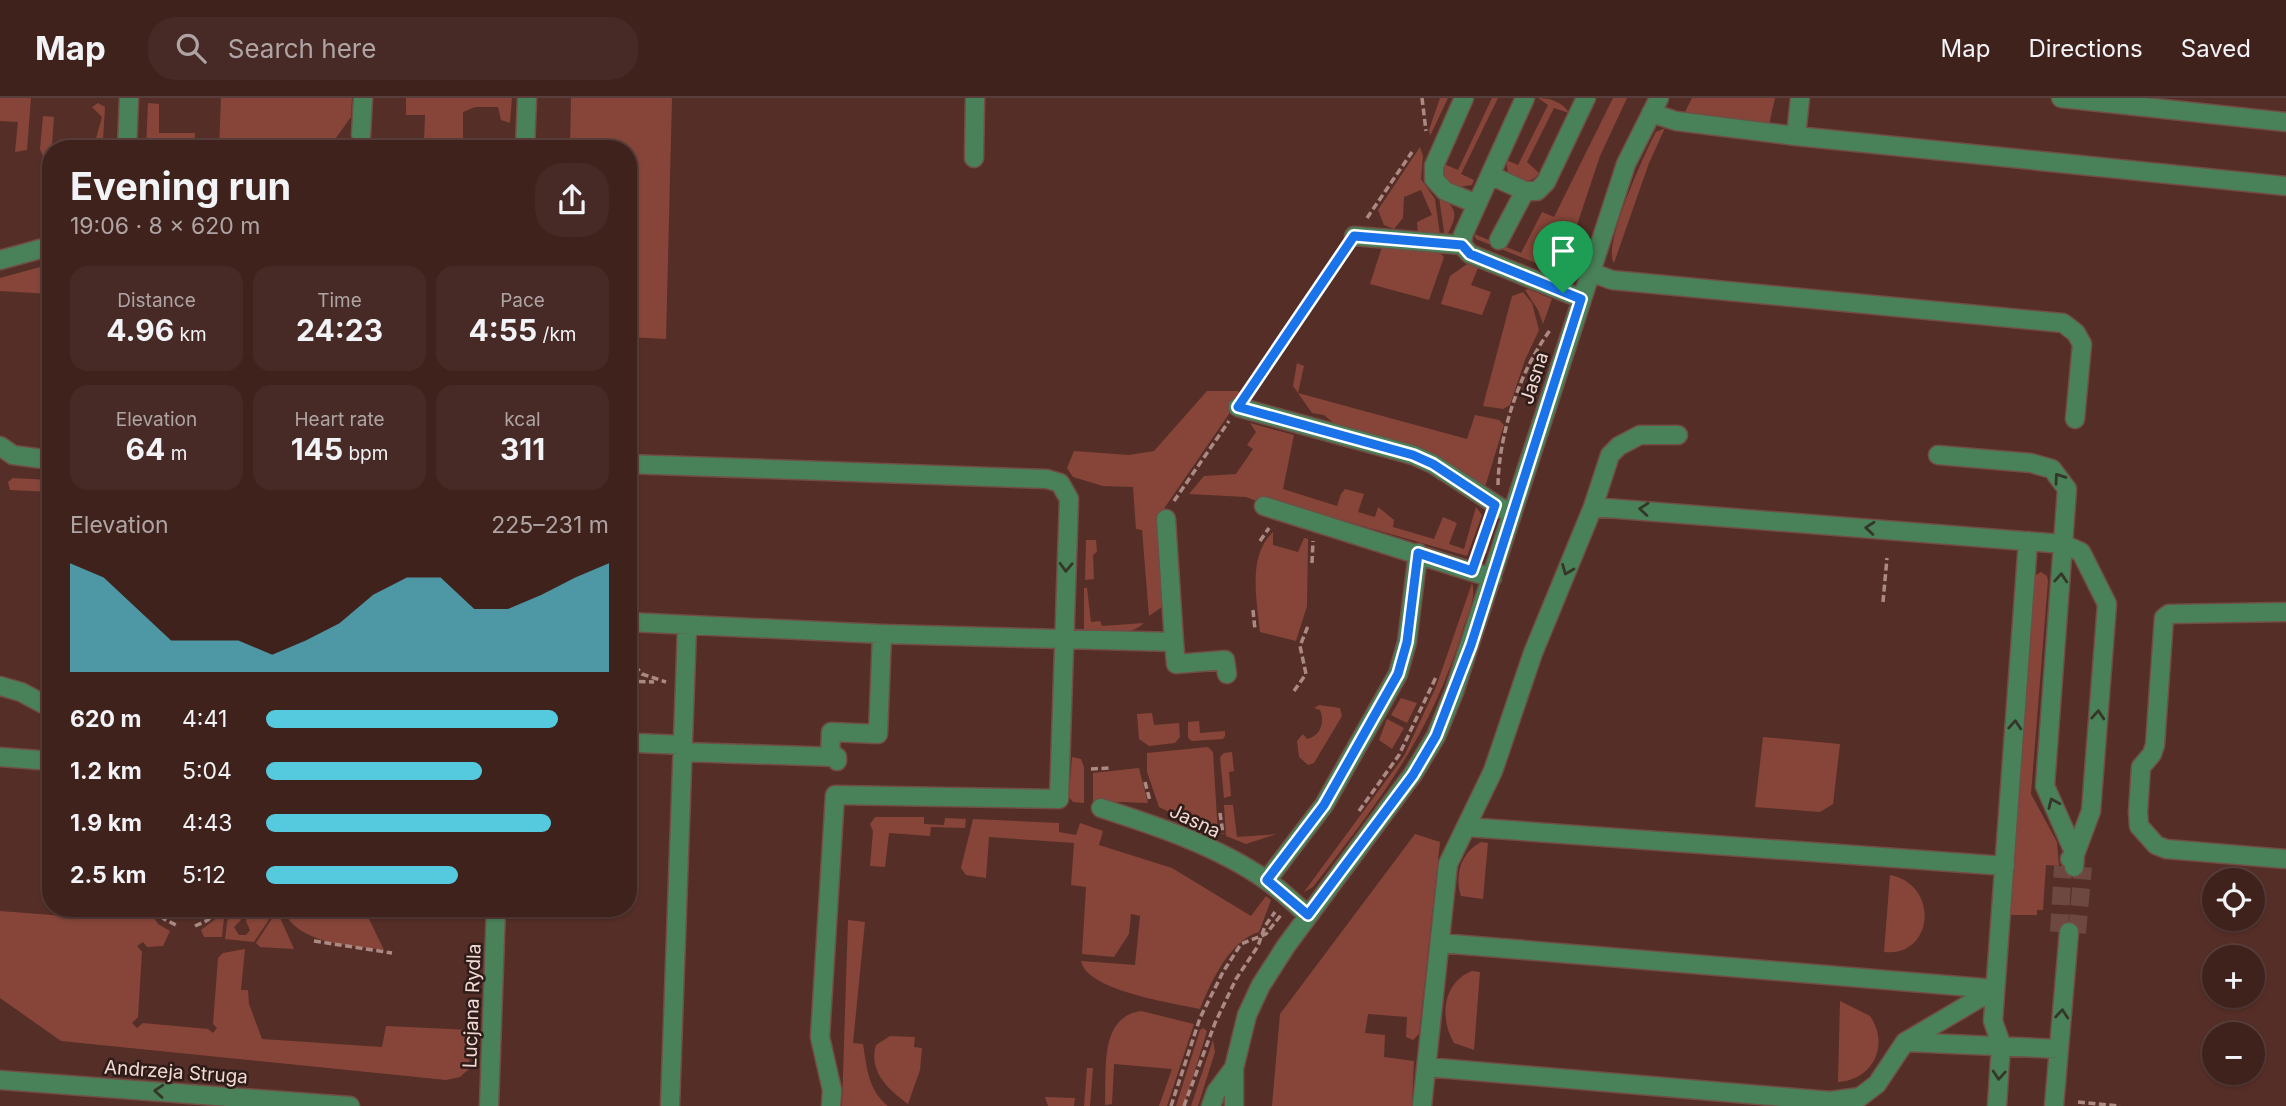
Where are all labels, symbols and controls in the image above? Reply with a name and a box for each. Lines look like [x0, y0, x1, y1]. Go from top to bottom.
search box [148, 17, 638, 80]
text: Map [35, 28, 106, 68]
icon: search [172, 29, 210, 67]
text: Search here [228, 33, 376, 64]
text: Map [1941, 34, 1990, 63]
text: Directions [2028, 34, 2143, 63]
text: Saved [2181, 34, 2251, 63]
text: Evening run [70, 163, 291, 209]
button: share [535, 163, 609, 237]
text: 19:06 · 8 × 620 m [70, 212, 260, 240]
pin [1533, 221, 1593, 293]
icon: arrive [1544, 232, 1582, 270]
text: Distance [117, 289, 196, 312]
text: Time [317, 289, 362, 312]
text: Pace [500, 289, 545, 312]
text: 4.96 [106, 312, 174, 348]
text: 24:23 [296, 312, 383, 348]
text: 4:55 [469, 312, 537, 348]
text: km [174, 323, 207, 346]
text: /km [537, 323, 576, 346]
street label: Jasna [1515, 349, 1553, 407]
text: Elevation [116, 408, 197, 431]
text: Heart rate [295, 408, 385, 431]
text: kcal [504, 408, 541, 431]
text: 64 [126, 431, 165, 467]
text: 145 [291, 431, 343, 467]
text: 311 [500, 431, 545, 467]
text: m [165, 442, 187, 465]
text: bpm [343, 442, 388, 465]
one-way arrow [2055, 474, 2067, 486]
one-way arrow [1638, 502, 1649, 517]
text: Elevation [70, 511, 169, 539]
text: 225–231 m [491, 511, 609, 539]
one-way arrow [1865, 521, 1876, 536]
one-way arrow [1058, 562, 1073, 573]
one-way arrow [1561, 563, 1575, 575]
one-way arrow [2053, 572, 2068, 583]
text: 620 m [70, 705, 141, 733]
text: 4:41 [182, 705, 227, 733]
one-way arrow [2090, 710, 2105, 721]
one-way arrow [2007, 719, 2022, 730]
text: 1.2 km [70, 757, 142, 785]
text: 5:04 [182, 757, 232, 785]
one-way arrow [2047, 798, 2061, 811]
street label: Jasna [1166, 799, 1224, 843]
text: 1.9 km [70, 809, 142, 837]
text: 4:43 [182, 809, 233, 837]
text: 2.5 km [70, 861, 147, 889]
text: 5:12 [182, 861, 226, 889]
map controls [2202, 868, 2265, 1085]
button: locate [2202, 868, 2265, 931]
street label: Lucjana Rydla [458, 943, 486, 1069]
button: + [2202, 945, 2265, 1008]
one-way arrow [2054, 1008, 2069, 1019]
button: − [2202, 1022, 2265, 1085]
street label: Andrzeja Struga [103, 1056, 249, 1088]
one-way arrow [1992, 1070, 2007, 1081]
one-way arrow [154, 1084, 165, 1099]

